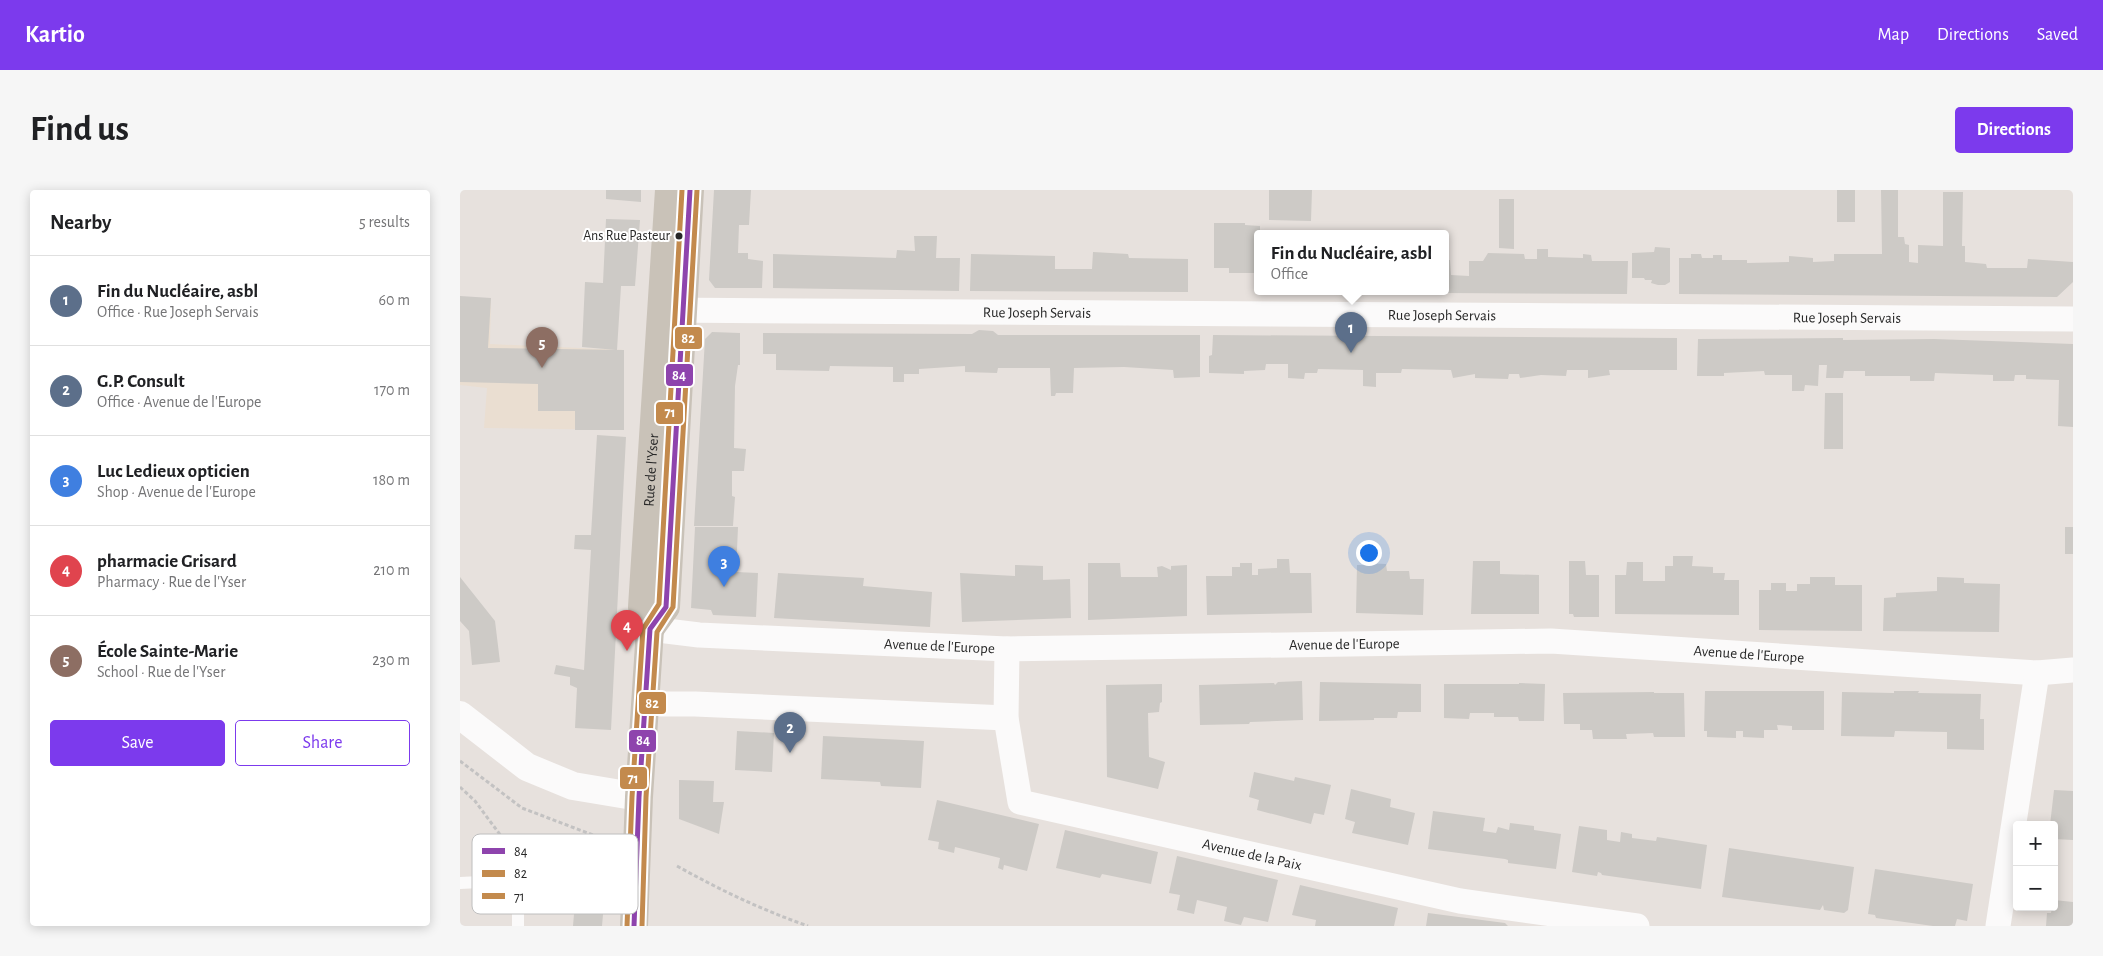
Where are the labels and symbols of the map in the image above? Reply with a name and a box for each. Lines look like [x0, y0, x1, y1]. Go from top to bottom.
place label: Ans Rue Pasteur [583, 229, 670, 243]
marker: Ans Rue Pasteur [674, 231, 684, 241]
street label: Rue Joseph Servais [983, 305, 1091, 320]
street label: Rue Joseph Servais [1388, 307, 1496, 323]
street label: Rue Joseph Servais [1793, 310, 1901, 325]
pin: 1 [1335, 312, 1367, 353]
line badge: 82 [674, 326, 703, 350]
pin: 5 [526, 327, 558, 368]
text: 82 [681, 332, 695, 346]
line badge: 84 [665, 363, 694, 387]
text: 84 [672, 369, 686, 383]
line badge: 71 [655, 401, 684, 425]
text: 71 [664, 406, 676, 420]
street label: Rue de l'Yser [641, 433, 661, 507]
your location [1356, 540, 1382, 566]
pin: 3 [708, 546, 740, 587]
pin: 4 [611, 610, 643, 651]
street label: Avenue de l'Europe [884, 636, 995, 656]
street label: Avenue de l'Europe [1289, 636, 1400, 652]
street label: Avenue de l'Europe [1693, 643, 1805, 665]
line badge: 82 [638, 691, 667, 715]
text: 82 [645, 697, 659, 711]
pin: 2 [774, 712, 806, 753]
line badge: 84 [628, 729, 657, 753]
text: 84 [636, 734, 650, 748]
line badge: 71 [619, 766, 648, 790]
text: 71 [627, 772, 639, 786]
legend [472, 834, 638, 914]
street label: Avenue de la Paix [1201, 836, 1303, 873]
text: 84 [514, 845, 528, 859]
text: 82 [514, 867, 527, 881]
text: 71 [514, 890, 525, 904]

